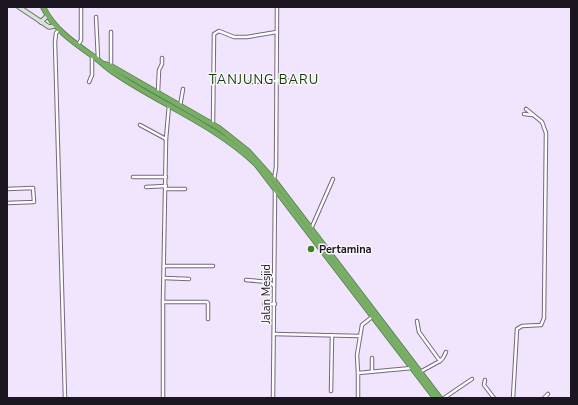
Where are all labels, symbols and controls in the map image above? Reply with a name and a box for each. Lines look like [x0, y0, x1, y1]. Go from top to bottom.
district label: TANJUNG BARU [209, 71, 319, 89]
place label: Pertamina [319, 242, 372, 257]
marker: Pertamina [306, 244, 316, 254]
street label: Jalan Mesjid [259, 264, 274, 325]

